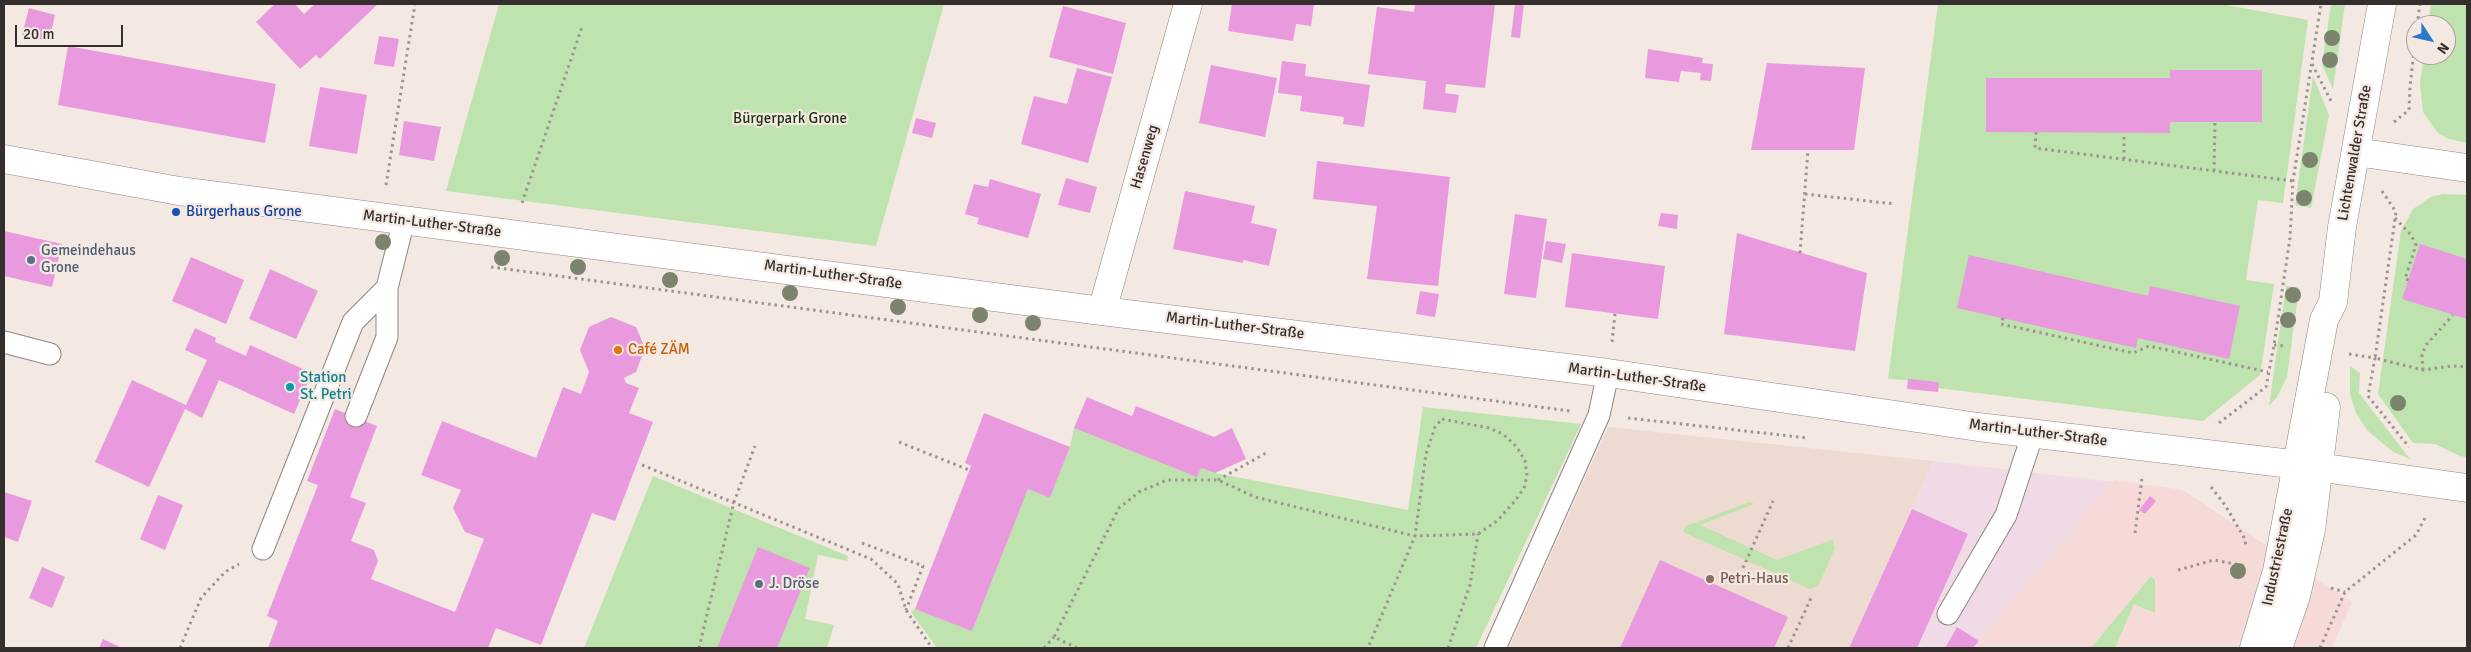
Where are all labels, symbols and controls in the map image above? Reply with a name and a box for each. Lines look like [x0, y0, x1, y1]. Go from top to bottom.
scale bar [18, 15, 125, 47]
north arrow [2406, 15, 2456, 65]
text: 20 m [23, 25, 54, 43]
text: N [2433, 39, 2453, 57]
street label: Lichtenwalder Straße [2334, 84, 2376, 222]
park label: Bürgerpark Grone [733, 110, 847, 128]
street label: Hasenweg [1127, 123, 1163, 191]
place label: Bürgerhaus Grone [186, 203, 302, 221]
marker: Bürgerhaus Grone [170, 206, 182, 218]
street label: Martin-Luther-Straße [362, 207, 502, 241]
place label: Gemeindehaus Grone [41, 242, 136, 277]
marker: Gemeindehaus Grone [25, 254, 37, 266]
street label: Martin-Luther-Straße [763, 256, 903, 294]
street label: Martin-Luther-Straße [1165, 309, 1305, 343]
place label: Café ZÄM [628, 341, 690, 359]
marker: Café ZÄM [612, 344, 624, 356]
street label: Martin-Luther-Straße [1567, 359, 1707, 397]
place label: Station St. Petri [300, 369, 352, 404]
marker: Station St. Petri [284, 381, 296, 393]
street label: Martin-Luther-Straße [1968, 416, 2108, 450]
street label: Industriestraße [2259, 506, 2297, 608]
place label: Petri-Haus [1720, 570, 1788, 588]
marker: Petri-Haus [1704, 573, 1716, 585]
place label: J. Dröse [769, 575, 819, 593]
marker: J. Dröse [753, 578, 765, 590]

